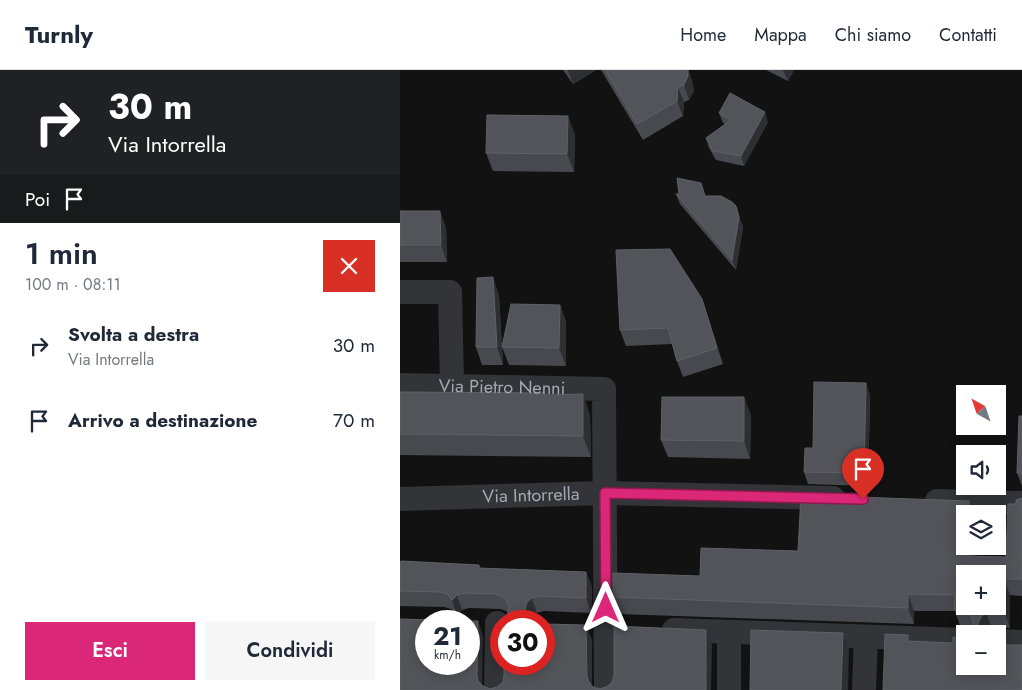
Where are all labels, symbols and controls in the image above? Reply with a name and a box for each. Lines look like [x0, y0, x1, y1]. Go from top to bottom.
text: Turnly [25, 17, 93, 52]
text: Home [680, 22, 726, 48]
text: Mappa [754, 22, 807, 48]
text: Chi siamo [835, 22, 911, 48]
text: Contatti [939, 22, 997, 48]
text: 30 m [108, 82, 192, 132]
icon: right [25, 90, 90, 155]
text: Via Intorrella [108, 128, 226, 160]
icon: arrive [60, 185, 88, 213]
text: Poi [25, 186, 50, 213]
text: 1 min [25, 232, 98, 275]
button: close [323, 240, 375, 292]
text: 100 m · 08:11 [25, 273, 121, 296]
text: Svolta a destra [68, 321, 199, 348]
icon: right [25, 332, 53, 360]
text: 30 m [333, 332, 375, 359]
text: Via Intorrella [68, 348, 154, 371]
street label: Via Pietro Nenni [438, 373, 566, 401]
north arrow [956, 385, 1006, 435]
map controls [956, 385, 1006, 675]
icon: arrive [25, 407, 53, 435]
text: Arrivo a destinazione [68, 407, 257, 434]
text: 70 m [333, 407, 375, 434]
button: sound [956, 445, 1006, 495]
pin [842, 448, 884, 499]
icon: arrive [849, 455, 877, 483]
street label: Via Intorrella [482, 481, 580, 510]
button: layers [956, 505, 1006, 555]
button: + [956, 565, 1006, 615]
position arrow [579, 581, 631, 633]
speed limit sign: 30 [490, 610, 555, 675]
text: 21 [433, 618, 462, 654]
button: Esci [25, 622, 195, 680]
button: Condividi [205, 622, 375, 680]
button: − [956, 625, 1006, 675]
text: km/h [434, 646, 461, 664]

